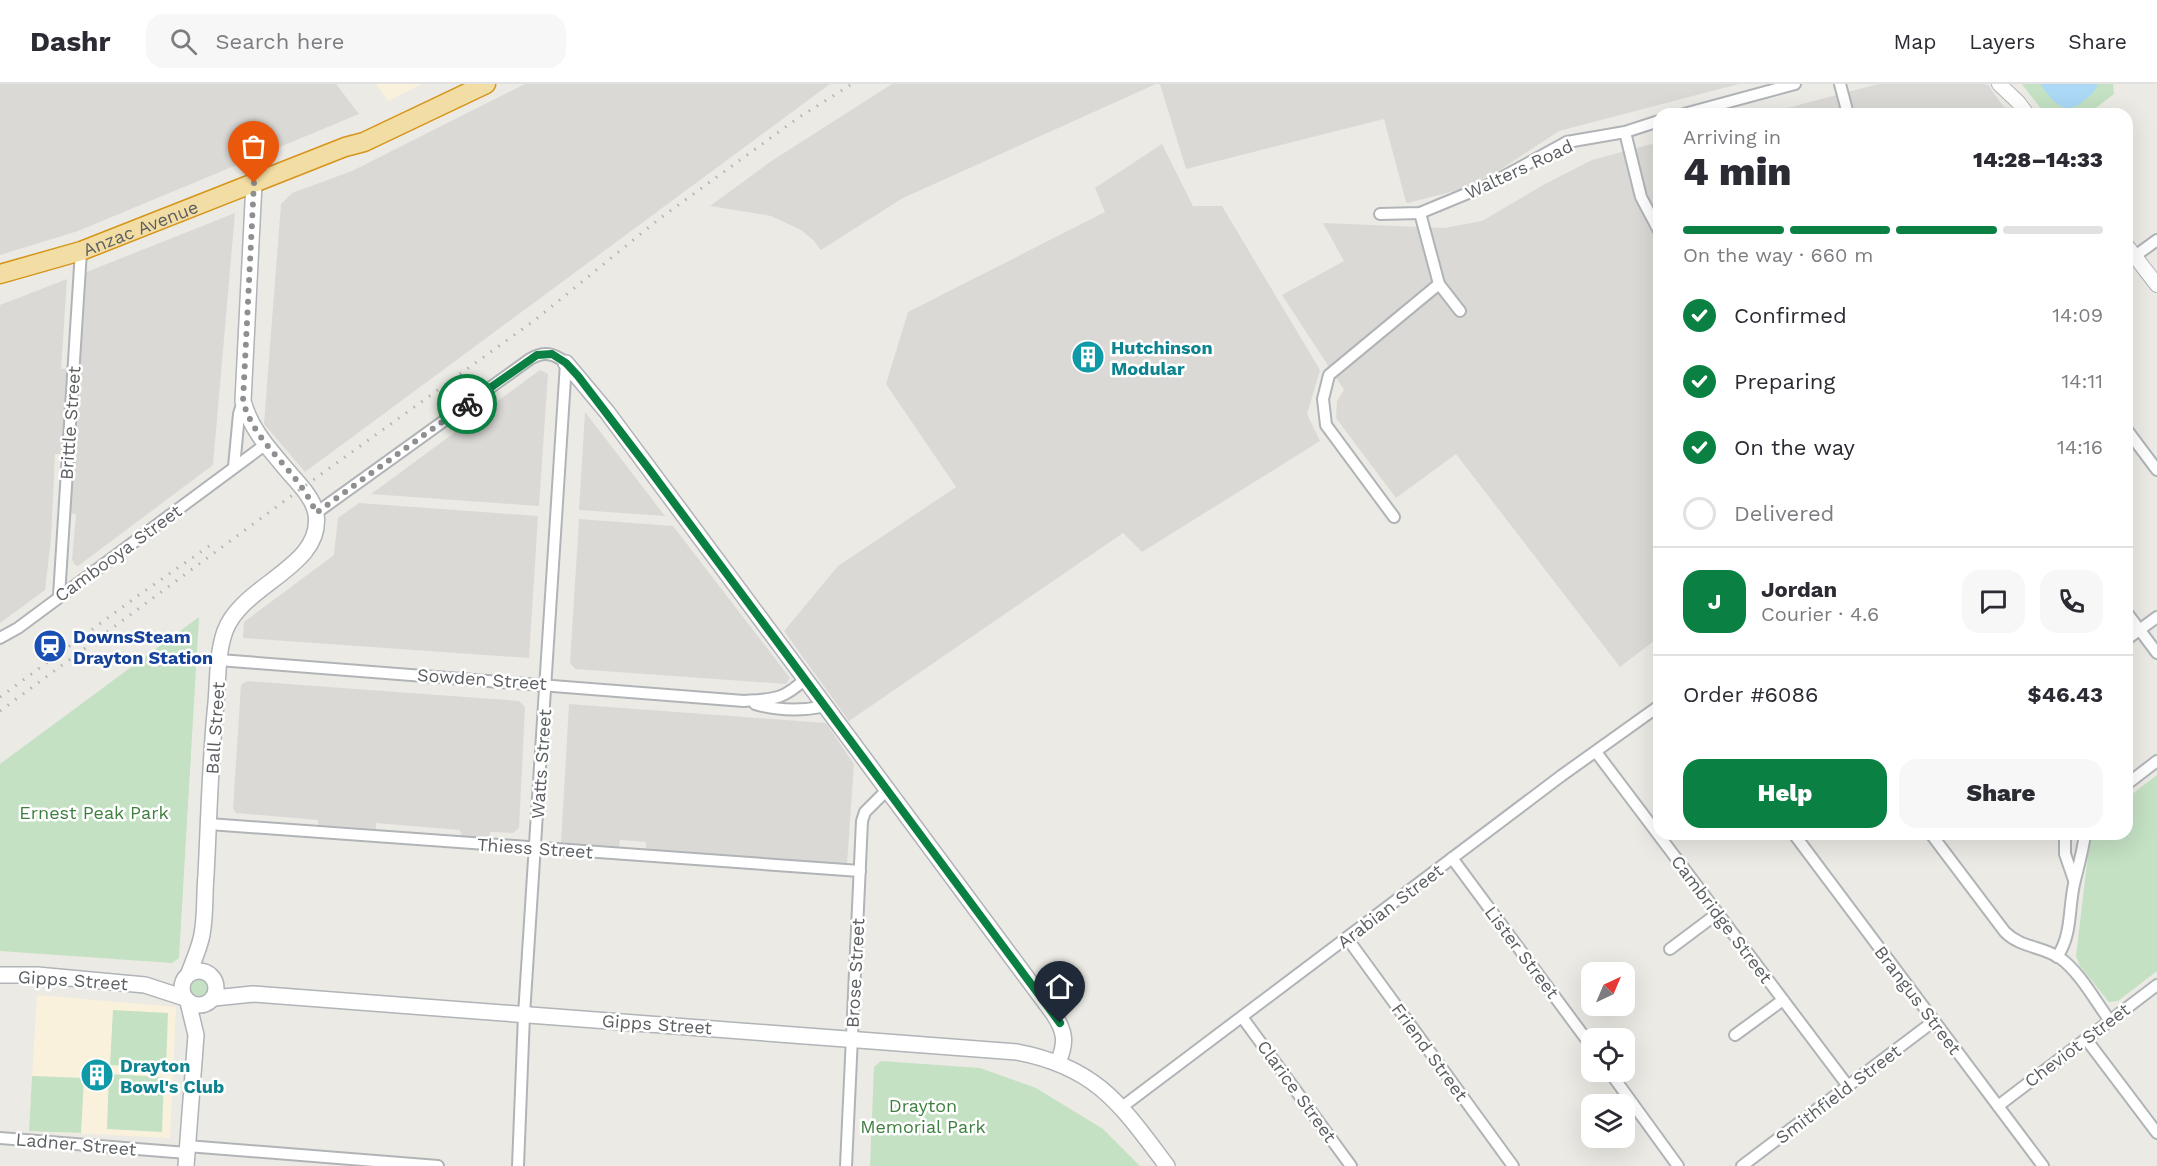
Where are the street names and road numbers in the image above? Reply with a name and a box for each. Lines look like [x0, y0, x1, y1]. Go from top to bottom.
street label: Walters Road [1462, 135, 1576, 203]
street label: Anzac Avenue [80, 195, 201, 260]
street label: Brittle Street [56, 365, 84, 481]
street label: Cambooya Street [51, 500, 186, 606]
street label: Sowden Street [416, 664, 548, 694]
street label: Ball Street [201, 681, 229, 775]
street label: Watts Street [527, 708, 555, 820]
street label: Thiess Street [476, 833, 594, 863]
street label: Cambridge Street [1667, 851, 1777, 987]
street label: Arabian Street [1333, 859, 1447, 953]
street label: Lister Street [1480, 902, 1564, 1003]
street label: Brose Street [842, 917, 868, 1028]
street label: Brangus Street [1870, 942, 1966, 1059]
street label: Gipps Street [17, 966, 129, 994]
street label: Cheviot Street [2020, 998, 2134, 1091]
street label: Friend Street [1388, 999, 1473, 1105]
street label: Gipps Street [601, 1010, 713, 1038]
street label: Clarice Street [1253, 1036, 1341, 1146]
street label: Smithfield Street [1771, 1040, 1905, 1148]
street label: Ladner Street [15, 1128, 138, 1160]

